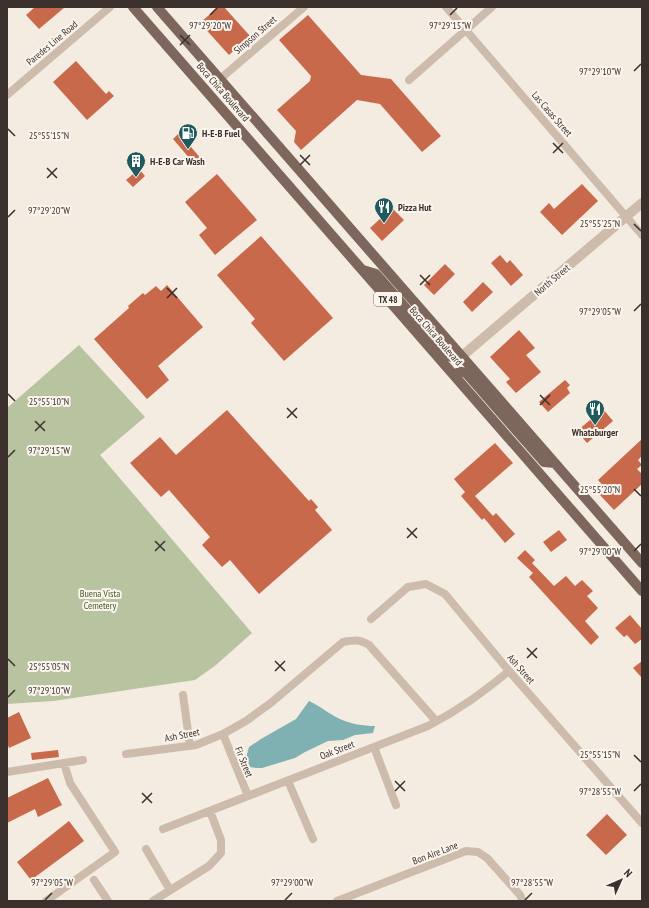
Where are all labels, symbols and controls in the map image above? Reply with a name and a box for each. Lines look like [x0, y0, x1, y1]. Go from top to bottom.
street label: Simpson Street [231, 13, 279, 57]
street label: Paredes Line Road [24, 18, 80, 68]
text: 97°29'20"W [189, 19, 231, 32]
text: 97°29'15"W [429, 19, 471, 32]
street label: Boca Chica Boulevard [194, 60, 252, 124]
text: 97°29'10"W [579, 65, 621, 78]
street label: Las Casas Street [529, 89, 575, 139]
fuel station icon: H-E-B Fuel [177, 122, 199, 150]
place label: H-E-B Fuel [202, 127, 240, 140]
text: 25°55'15"N [29, 129, 69, 142]
building icon: H-E-B Car Wash [125, 150, 147, 178]
place label: H-E-B Car Wash [150, 155, 205, 168]
restaurant icon: Pizza Hut [373, 196, 395, 224]
place label: Pizza Hut [398, 201, 432, 214]
text: 97°29'20"W [28, 204, 70, 217]
text: 25°55'25"N [580, 217, 620, 230]
street label: North Street [531, 261, 573, 299]
road number: TX 48 [374, 292, 402, 306]
street label: Boca Chica Boulevard [407, 304, 465, 368]
text: 97°29'05"W [579, 305, 621, 318]
text: 25°55'10"N [29, 395, 69, 408]
restaurant icon: Whataburger [584, 398, 606, 426]
place label: Whataburger [571, 426, 618, 439]
text: 97°29'15"W [28, 444, 70, 457]
text: 25°55'20"N [580, 483, 620, 496]
text: 97°29'00"W [579, 545, 621, 558]
park label: Buena Vista Cemetery [80, 587, 120, 612]
street label: Ash Street [505, 651, 538, 687]
text: 25°55'05"N [29, 660, 69, 673]
text: 97°29'10"W [28, 684, 70, 697]
street label: Ash Street [163, 725, 201, 745]
street label: Oak Street [318, 737, 356, 763]
street label: Fir Street [232, 745, 256, 779]
text: 25°55'15"N [580, 748, 620, 761]
text: 97°28'55"W [579, 785, 621, 798]
street label: Bon Aire Lane [410, 838, 460, 868]
north arrow [601, 860, 641, 900]
text: N [621, 866, 635, 880]
text: 97°29'05"W [31, 876, 73, 889]
text: 97°29'00"W [271, 876, 313, 889]
text: 97°28'55"W [511, 876, 553, 889]

